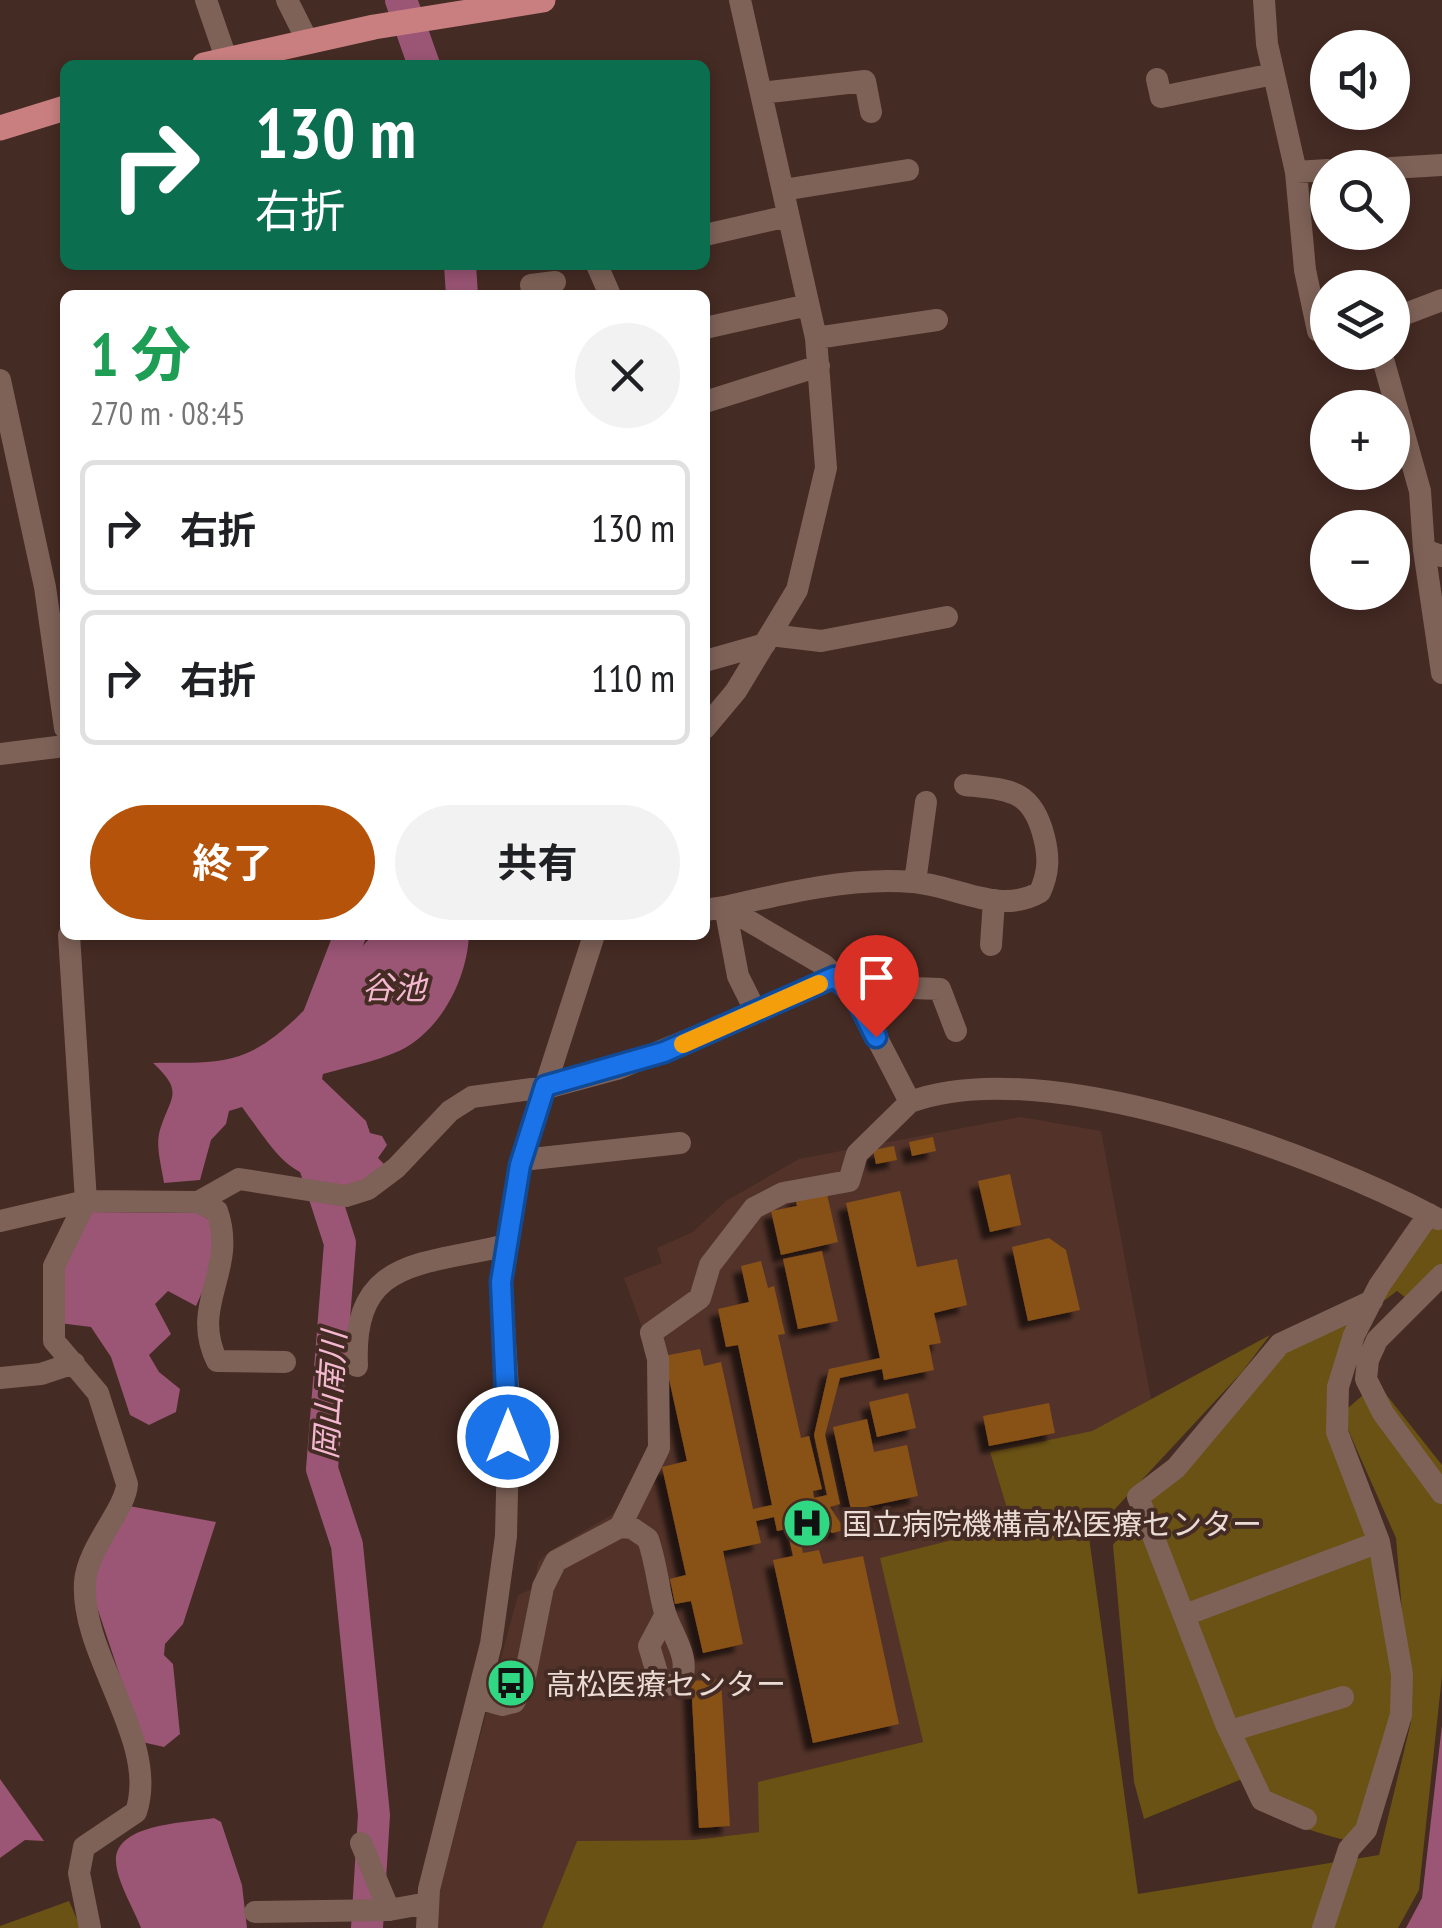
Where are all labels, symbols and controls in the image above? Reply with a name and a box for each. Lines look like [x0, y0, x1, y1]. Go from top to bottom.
map controls [1310, 30, 1410, 610]
button: sound [1310, 30, 1410, 130]
text: 130 m [255, 87, 416, 177]
icon: right [90, 100, 220, 230]
button: search [1310, 150, 1410, 250]
text: 右折 [255, 181, 345, 239]
button: layers [1310, 270, 1410, 370]
text: 1 分 [90, 315, 191, 393]
button: close [575, 323, 680, 428]
button: + [1310, 390, 1410, 490]
text: 270 m · 08:45 [90, 392, 245, 434]
icon: right [95, 500, 150, 555]
text: 130 m [591, 503, 675, 552]
text: 右折 [180, 505, 256, 554]
button: − [1310, 510, 1410, 610]
icon: right [95, 650, 150, 705]
text: 110 m [591, 653, 675, 702]
text: 右折 [180, 655, 256, 704]
button: 終了 [90, 805, 375, 920]
button: 共有 [395, 805, 680, 920]
pin [834, 935, 919, 1038]
icon: arrive [849, 950, 904, 1005]
water label: 谷池 [362, 966, 429, 1008]
water label: 岡山南川 [304, 1327, 355, 1460]
position arrow [456, 1385, 560, 1489]
hospital icon: 国立病院機構高松医療センター [781, 1497, 833, 1549]
place label: 国立病院機構高松医療センター [842, 1504, 1262, 1543]
bus stop icon: 高松医療センター [485, 1657, 537, 1709]
place label: 高松医療センター [546, 1664, 786, 1703]

